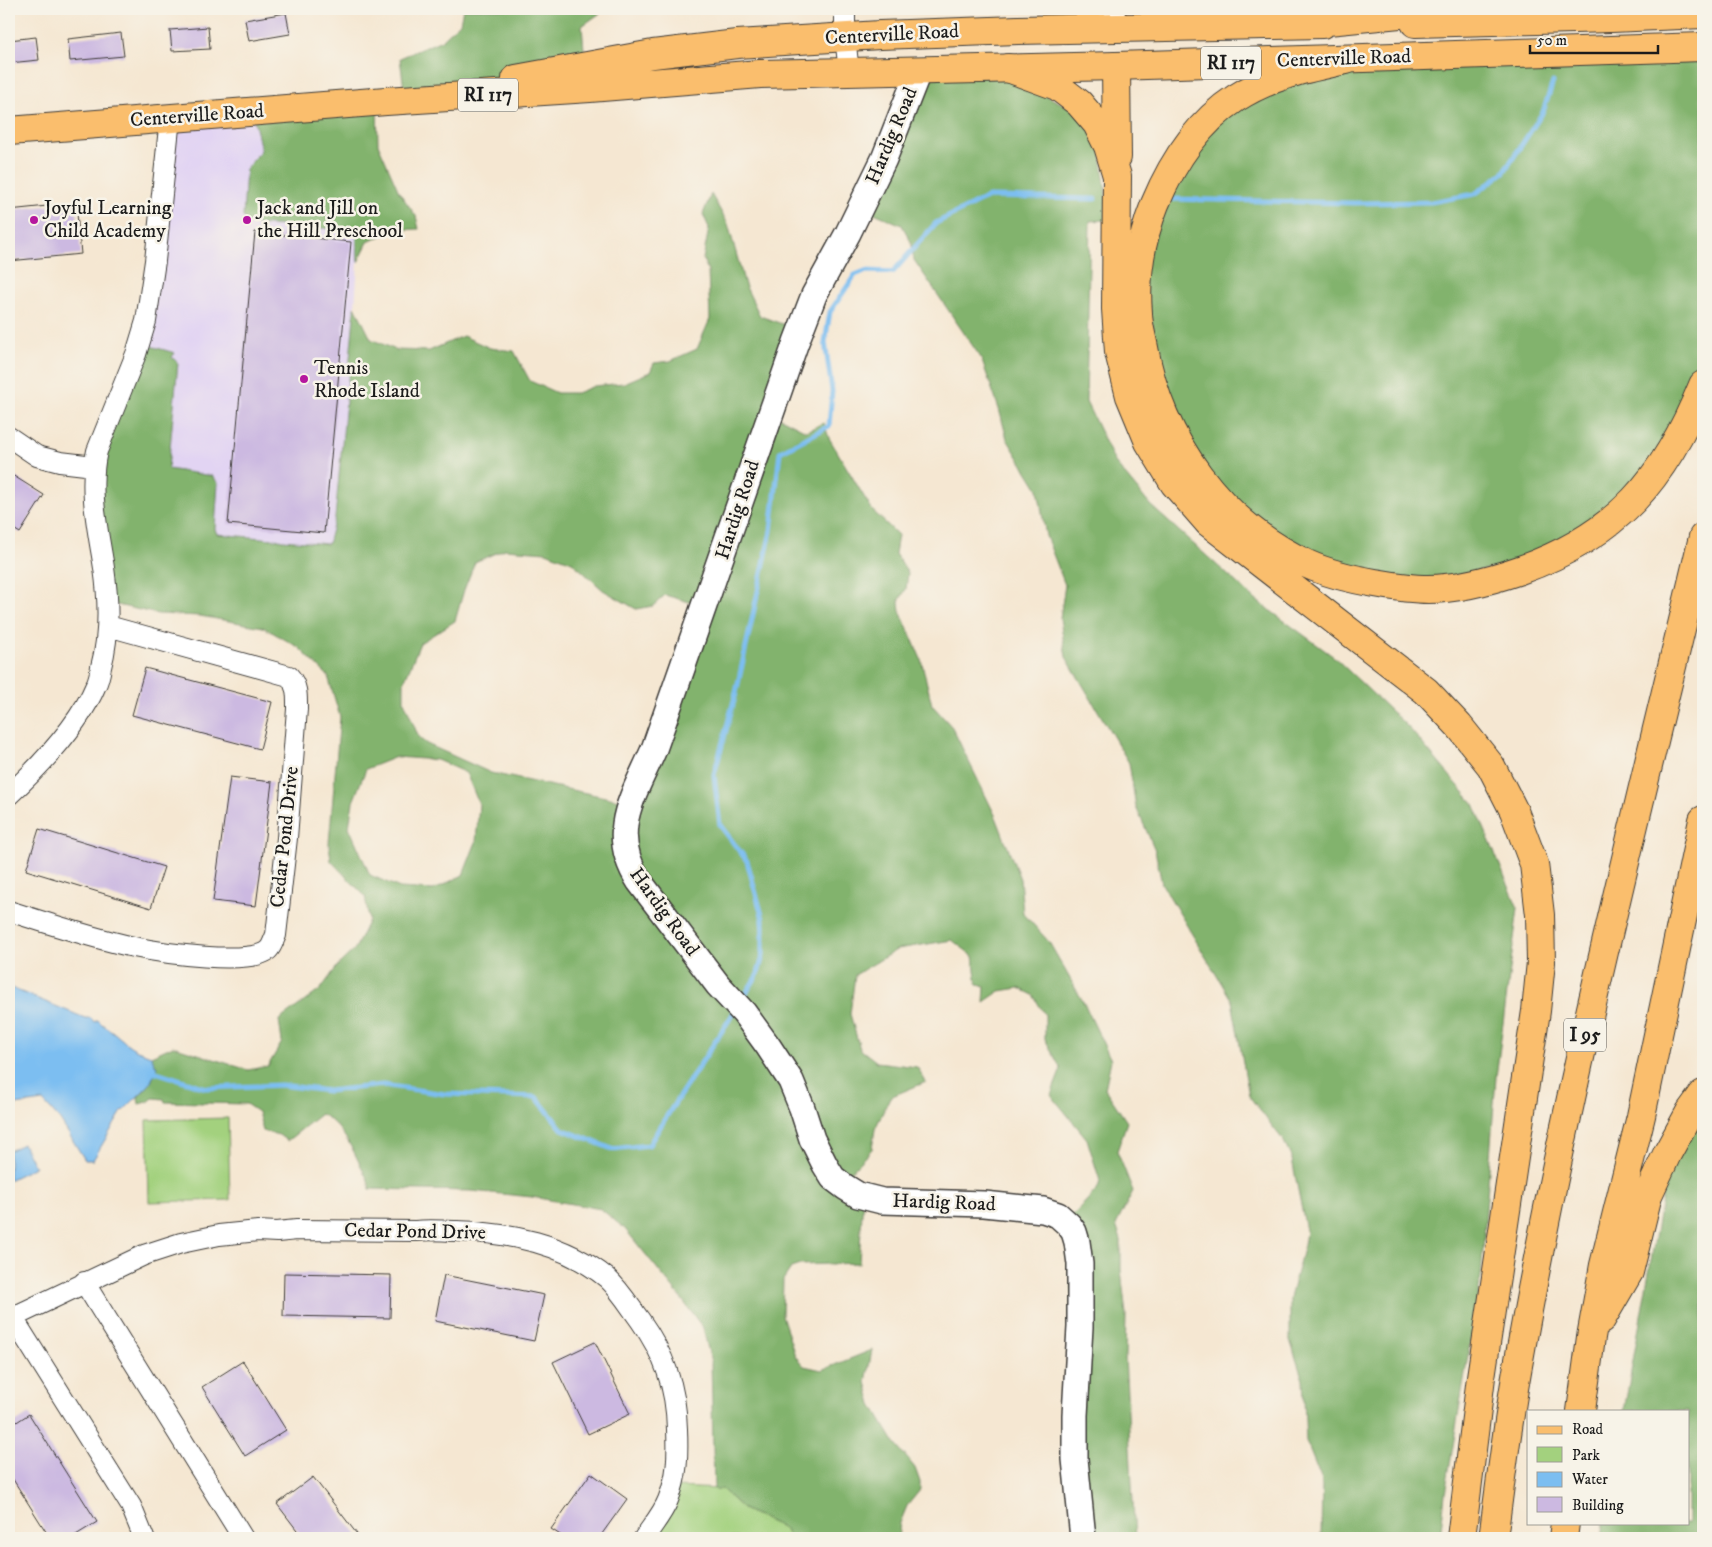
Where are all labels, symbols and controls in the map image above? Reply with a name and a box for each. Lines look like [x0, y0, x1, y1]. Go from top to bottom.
street label: Centerville Road [824, 19, 960, 51]
scale bar [1530, 22, 1657, 54]
text: 50 m [1537, 31, 1567, 50]
street label: Centerville Road [1276, 44, 1412, 74]
road number: RI 117 [1201, 46, 1261, 80]
road number: RI 117 [458, 78, 518, 112]
street label: Hardig Road [860, 84, 924, 188]
street label: Centerville Road [129, 99, 265, 133]
place label: Joyful Learning Child Academy [42, 196, 172, 244]
place label: Jack and Jill on the Hill Preschool [255, 196, 403, 244]
marker: Joyful Learning Child Academy [28, 214, 40, 226]
marker: Jack and Jill on the Hill Preschool [241, 214, 253, 226]
place label: Tennis Rhode Island [314, 356, 420, 404]
marker: Tennis Rhode Island [298, 373, 310, 385]
street label: Hardig Road [710, 457, 766, 563]
street label: Cedar Pond Drive [265, 765, 305, 909]
street label: Hardig Road [624, 863, 704, 961]
road number: I 95 [1564, 1018, 1606, 1052]
street label: Hardig Road [892, 1189, 996, 1217]
street label: Cedar Pond Drive [344, 1218, 486, 1246]
legend [1527, 1410, 1690, 1524]
text: Road [1572, 1420, 1604, 1439]
text: Park [1572, 1446, 1601, 1465]
text: Water [1571, 1470, 1608, 1489]
text: Building [1572, 1496, 1624, 1515]

